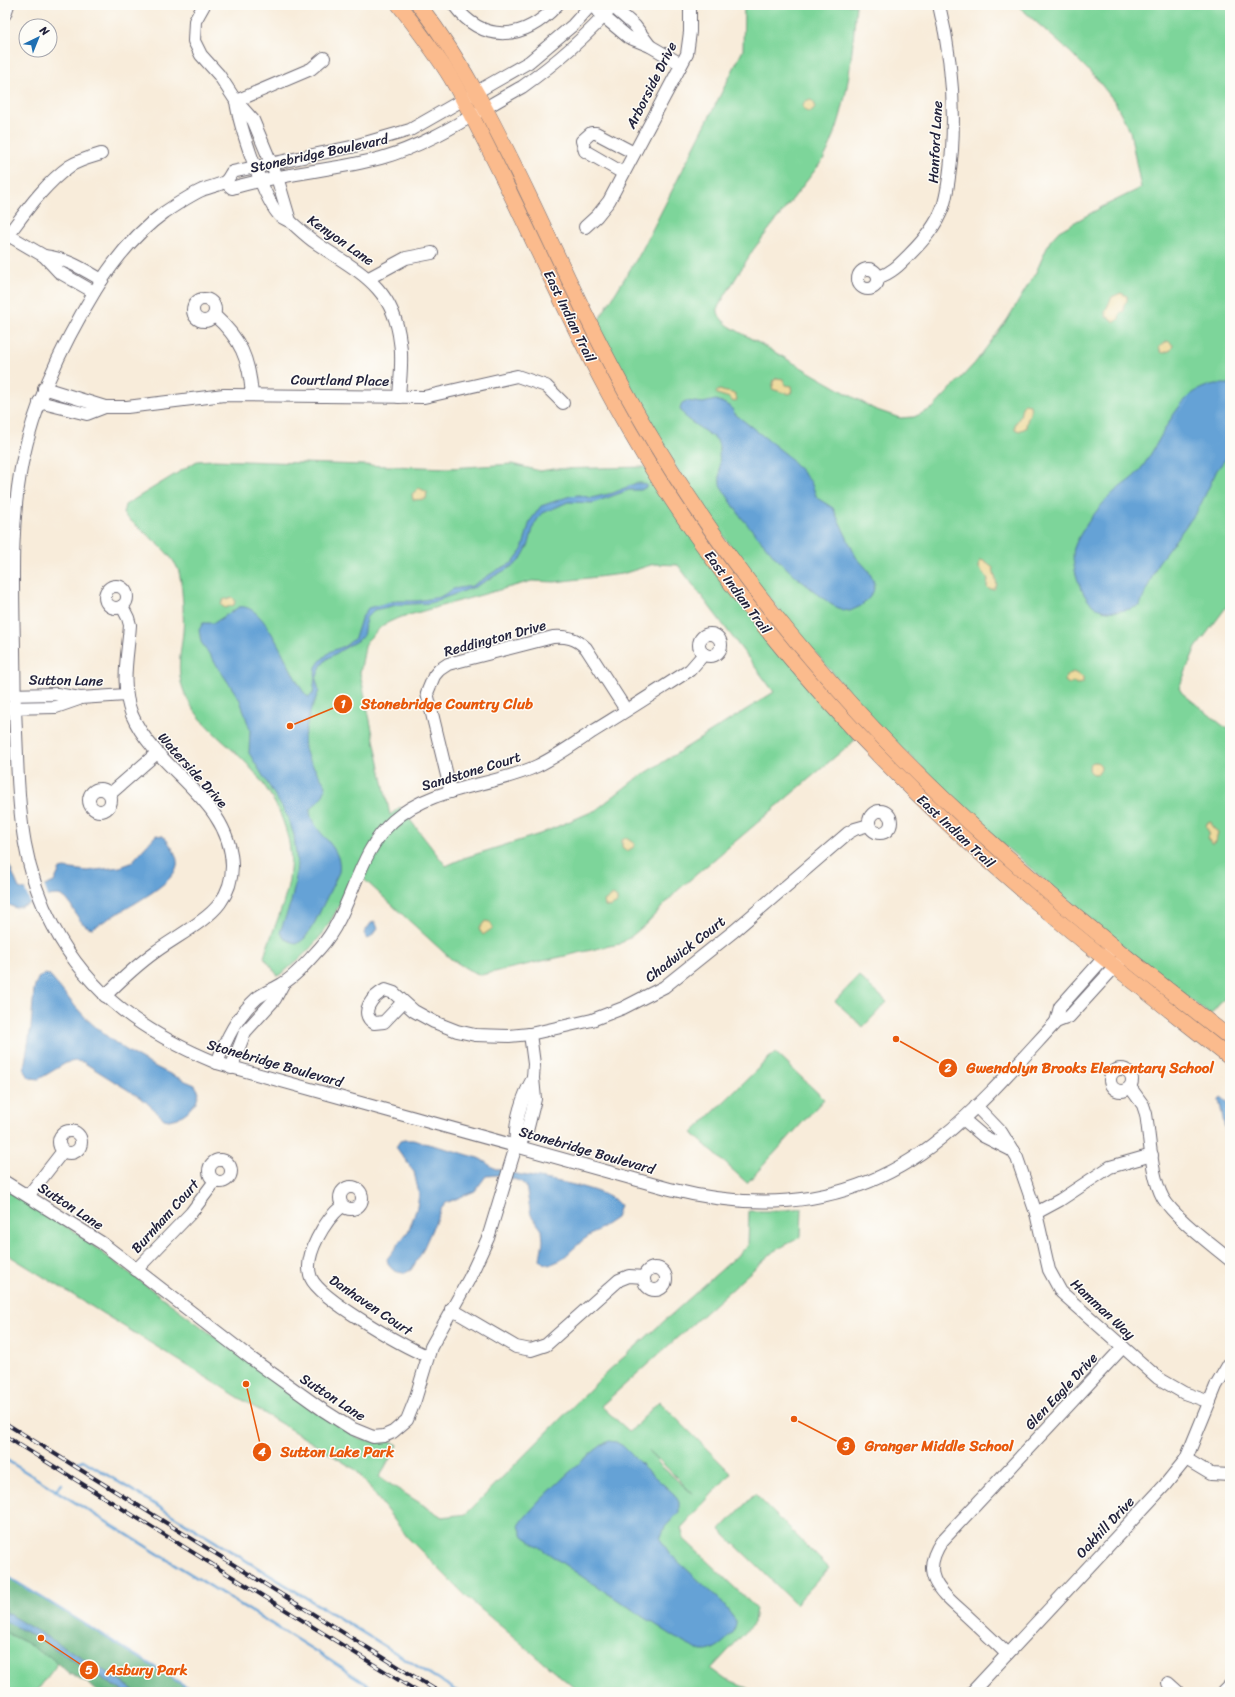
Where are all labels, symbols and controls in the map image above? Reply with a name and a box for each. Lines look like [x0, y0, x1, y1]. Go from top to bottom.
north arrow [18, 18, 58, 58]
text: N [34, 21, 54, 41]
street label: Arborside Drive [618, 37, 684, 134]
street label: Hanford Lane [921, 100, 950, 184]
street label: Stonebridge Boulevard [248, 126, 392, 180]
street label: Kenyon Lane [302, 208, 379, 273]
street label: East Indian Trail [536, 266, 603, 368]
street label: Courtland Place [291, 367, 389, 394]
street label: East Indian Trail [698, 545, 778, 641]
street label: Reddington Drive [441, 613, 549, 664]
street label: Sutton Lane [29, 667, 103, 694]
callout: Stonebridge Country Club [333, 690, 541, 717]
text: Stonebridge Country Club [360, 691, 533, 717]
text: 1 [340, 693, 346, 715]
street label: Waterside Drive [151, 726, 234, 815]
street label: Sandstone Court [418, 744, 524, 798]
street label: East Indian Trail [911, 788, 1001, 875]
street label: Chadwick Court [639, 910, 731, 989]
street label: Stonebridge Boulevard [204, 1032, 347, 1095]
callout: Gwendolyn Brooks Elementary School [938, 1054, 1222, 1081]
text: Gwendolyn Brooks Elementary School [965, 1055, 1214, 1081]
text: 2 [944, 1057, 952, 1079]
street label: Stonebridge Boulevard [516, 1119, 659, 1182]
street label: Burnham Court [125, 1172, 207, 1259]
street label: Sutton Lane [33, 1176, 109, 1237]
street label: Danhaven Court [324, 1268, 419, 1344]
street label: Hamman Way [1064, 1272, 1142, 1347]
street label: Glen Eagle Drive [1018, 1347, 1104, 1436]
street label: Sutton Lane [295, 1367, 371, 1428]
callout: Granger Middle School [836, 1433, 1021, 1460]
text: Granger Middle School [864, 1433, 1014, 1459]
text: 3 [842, 1435, 850, 1457]
callout: Sutton Lake Park [252, 1439, 403, 1466]
text: Sutton Lake Park [279, 1439, 395, 1465]
text: 4 [257, 1441, 266, 1463]
street label: Oakhill Drive [1070, 1490, 1141, 1564]
callout: Asbury Park [79, 1656, 196, 1683]
text: Asbury Park [105, 1657, 188, 1683]
text: 5 [85, 1659, 93, 1681]

